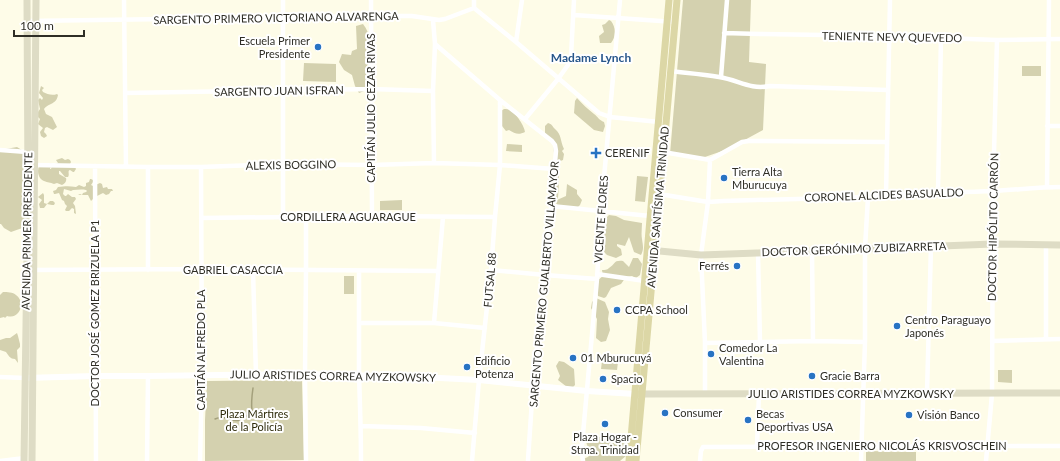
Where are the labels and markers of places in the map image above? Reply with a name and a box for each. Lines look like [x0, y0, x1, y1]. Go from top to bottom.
place label: Escuela Primer Presidente [239, 34, 310, 60]
marker: Escuela Primer Presidente [313, 42, 323, 52]
place label: CERENIF [605, 146, 650, 159]
marker: CERENIF [590, 147, 602, 159]
place label: Tierra Alta Mburucuya [732, 165, 787, 191]
marker: Tierra Alta Mburucuya [719, 173, 729, 183]
place label: Ferrés [699, 259, 729, 272]
marker: Ferrés [732, 261, 742, 271]
place label: CCPA School [625, 303, 688, 316]
marker: CCPA School [612, 305, 622, 315]
place label: Centro Paraguayo Japonés [905, 313, 991, 339]
marker: Centro Paraguayo Japonés [892, 321, 902, 331]
place label: Comedor La Valentina [719, 341, 777, 367]
marker: Comedor La Valentina [706, 349, 716, 359]
place label: 01 Mburucuyá [581, 351, 652, 364]
marker: 01 Mburucuyá [568, 353, 578, 363]
place label: Edificio Potenza [475, 354, 514, 380]
marker: Edificio Potenza [462, 362, 472, 372]
place label: Gracie Barra [820, 369, 880, 382]
marker: Gracie Barra [807, 371, 817, 381]
place label: Spacio [611, 372, 643, 385]
marker: Spacio [598, 374, 608, 384]
place label: Consumer [673, 406, 722, 419]
place label: Becas Deportivas USA [756, 407, 834, 433]
marker: Consumer [660, 408, 670, 418]
place label: Visión Banco [917, 408, 980, 421]
marker: Visión Banco [904, 410, 914, 420]
marker: Becas Deportivas USA [743, 415, 753, 425]
marker: Plaza Hogar - Stma. Trinidad [600, 419, 610, 429]
place label: Plaza Hogar - Stma. Trinidad [571, 430, 639, 456]

